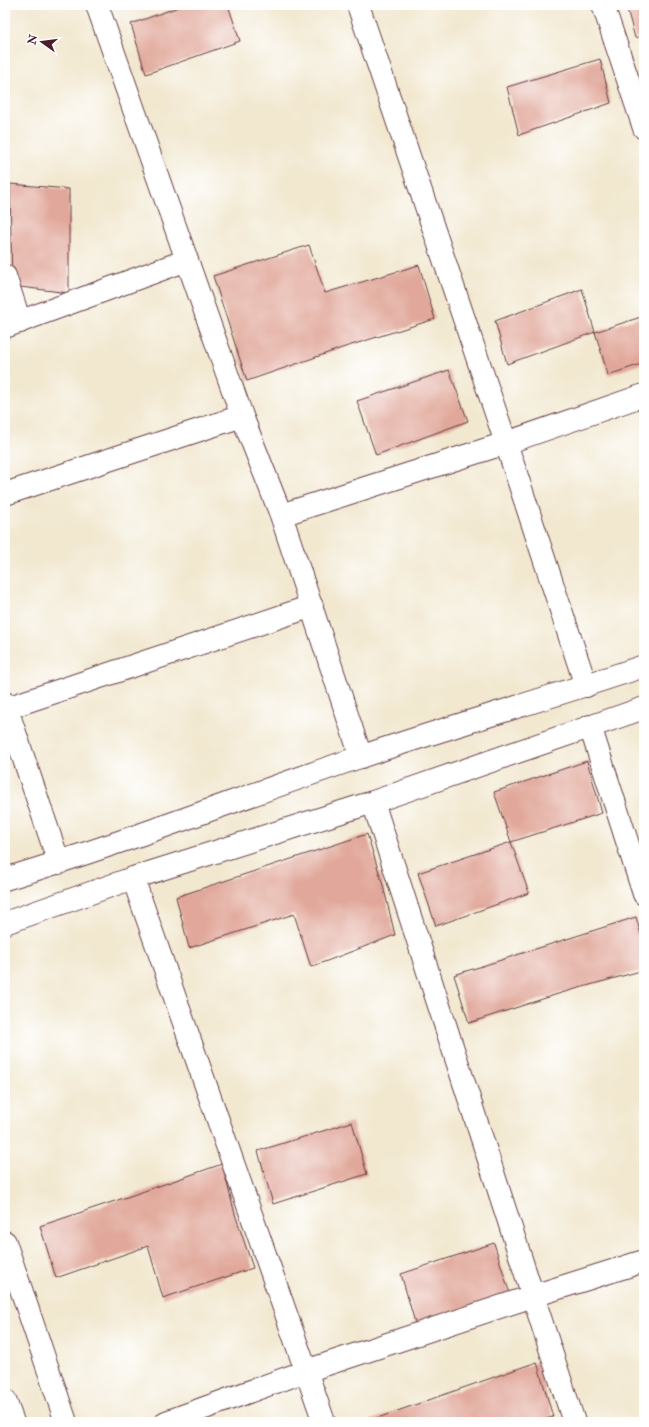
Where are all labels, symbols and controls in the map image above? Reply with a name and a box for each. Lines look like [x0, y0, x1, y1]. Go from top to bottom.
north arrow [22, 22, 62, 62]
text: N [25, 32, 41, 47]

